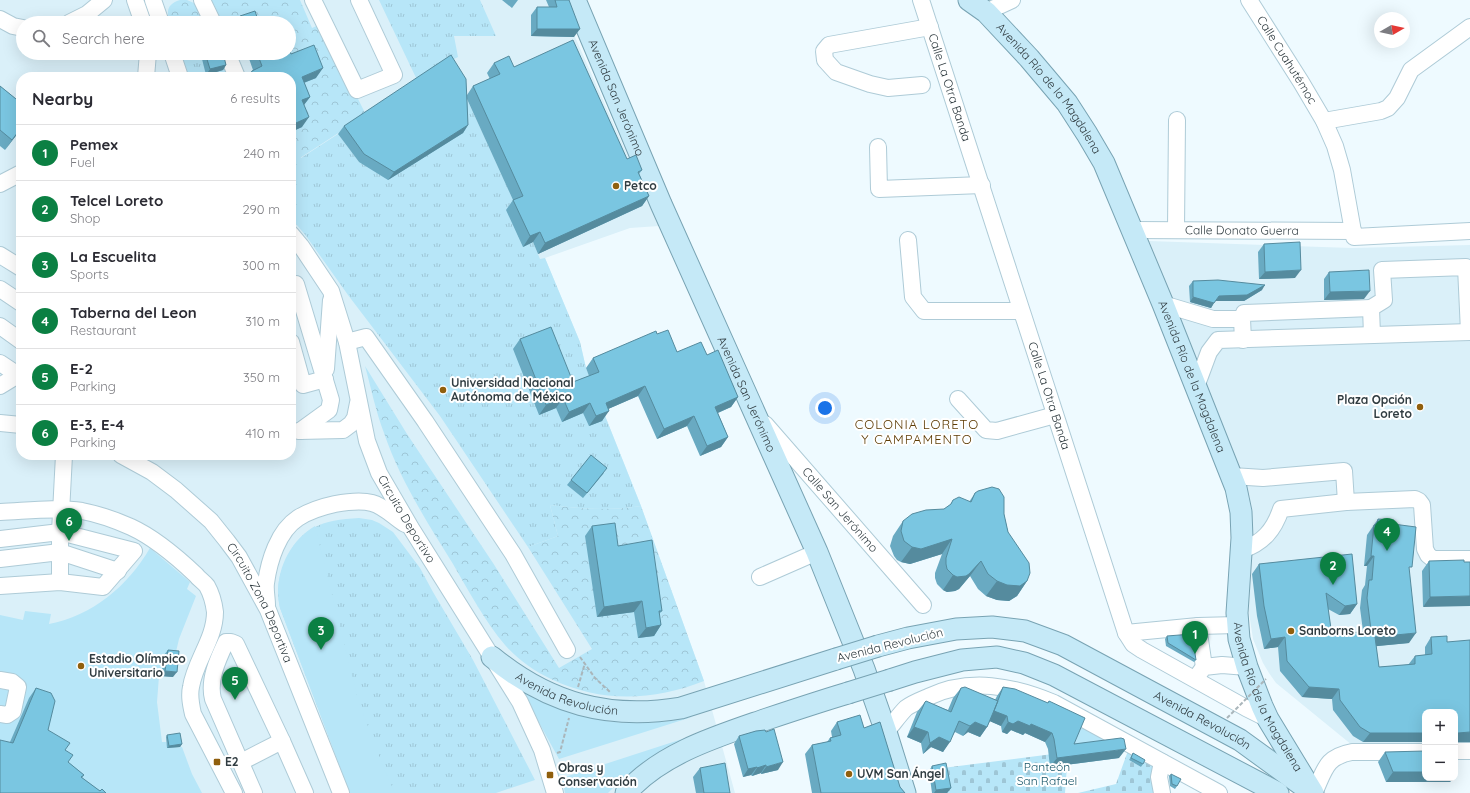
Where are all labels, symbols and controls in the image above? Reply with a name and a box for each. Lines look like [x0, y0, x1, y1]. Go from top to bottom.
north arrow [1374, 12, 1410, 48]
street label: Calle Cuahutémoc [1254, 13, 1320, 107]
search box [16, 16, 296, 60]
street label: Avenida Río de la Magdalena [993, 20, 1105, 156]
icon: search [30, 27, 52, 49]
text: Search here [62, 29, 145, 48]
street label: Calle La Otra Banda [925, 32, 974, 143]
street label: Avenida San Jerónimo [585, 37, 648, 158]
text: Nearby [32, 88, 93, 109]
text: 6 results [230, 90, 280, 106]
text: Pemex [70, 135, 118, 154]
text: 1 [42, 145, 48, 161]
text: 240 m [243, 145, 280, 161]
text: Fuel [70, 154, 95, 170]
place label: Petco [624, 178, 657, 193]
marker: Petco [611, 181, 621, 191]
text: Telcel Loreto [70, 191, 163, 210]
text: 2 [41, 201, 49, 217]
text: 290 m [242, 201, 280, 217]
text: Shop [70, 210, 100, 226]
street label: Calle Donato Guerra [1185, 222, 1299, 238]
text: La Escuelita [70, 247, 156, 266]
text: 3 [42, 257, 48, 273]
text: 300 m [242, 257, 280, 273]
text: Sports [70, 266, 109, 282]
street label: Avenida Río de la Magdalena [1155, 298, 1229, 455]
text: Taberna del Leon [70, 303, 197, 322]
text: 4 [41, 313, 49, 329]
text: 310 m [245, 313, 280, 329]
text: Restaurant [70, 322, 136, 338]
street label: Avenida San Jerónimo [714, 334, 779, 454]
street label: Calle La Otra Banda [1025, 340, 1074, 451]
text: E-2 [70, 359, 93, 378]
text: 5 [41, 369, 49, 385]
text: 350 m [243, 369, 280, 385]
place label: Universidad Nacional Autónoma de México [451, 375, 574, 404]
text: Parking [70, 378, 116, 394]
marker: Universidad Nacional Autónoma de México [438, 385, 448, 395]
place label: Plaza Opción Loreto [1337, 392, 1413, 421]
your location [815, 398, 835, 418]
marker: Plaza Opción Loreto [1415, 402, 1425, 412]
text: E-3, E-4 [70, 415, 124, 434]
district label: COLONIA LORETO Y CAMPAMENTO [855, 416, 979, 447]
text: 6 [41, 425, 49, 441]
text: 410 m [245, 425, 280, 441]
text: Parking [70, 434, 116, 450]
street label: Calle San Jerónimo [799, 464, 882, 555]
street label: Circuito Deportivo [375, 472, 439, 566]
pin: 6 [56, 508, 82, 541]
pin: 4 [1374, 518, 1400, 551]
street label: Circuito Zona Deportiva [224, 539, 296, 665]
pin: 2 [1320, 552, 1346, 585]
pin: 3 [308, 617, 334, 650]
pin: 1 [1182, 621, 1208, 654]
street label: Avenida Río de la Magdalena [1231, 621, 1306, 774]
place label: Sanborns Loreto [1299, 623, 1396, 638]
street label: Avenida Revolución [835, 624, 944, 665]
marker: Sanborns Loreto [1286, 626, 1296, 636]
place label: Estadio Olímpico Universitario [89, 651, 186, 680]
marker: Estadio Olímpico Universitario [76, 661, 86, 671]
pin: 5 [222, 667, 248, 700]
street label: Avenida Revolución [513, 669, 619, 718]
street label: Avenida Revolución [1151, 687, 1254, 753]
map controls [1422, 709, 1458, 781]
button: + [1422, 709, 1458, 745]
button: − [1422, 745, 1458, 781]
place label: E2 [225, 754, 239, 769]
marker: E2 [212, 757, 222, 767]
park label: Panteón San Rafael [1017, 759, 1077, 788]
place label: Obras y Conservación [558, 760, 637, 789]
place label: UVM San Ángel [857, 766, 945, 781]
marker: UVM San Ángel [844, 769, 854, 779]
marker: Obras y Conservación [545, 770, 555, 780]

